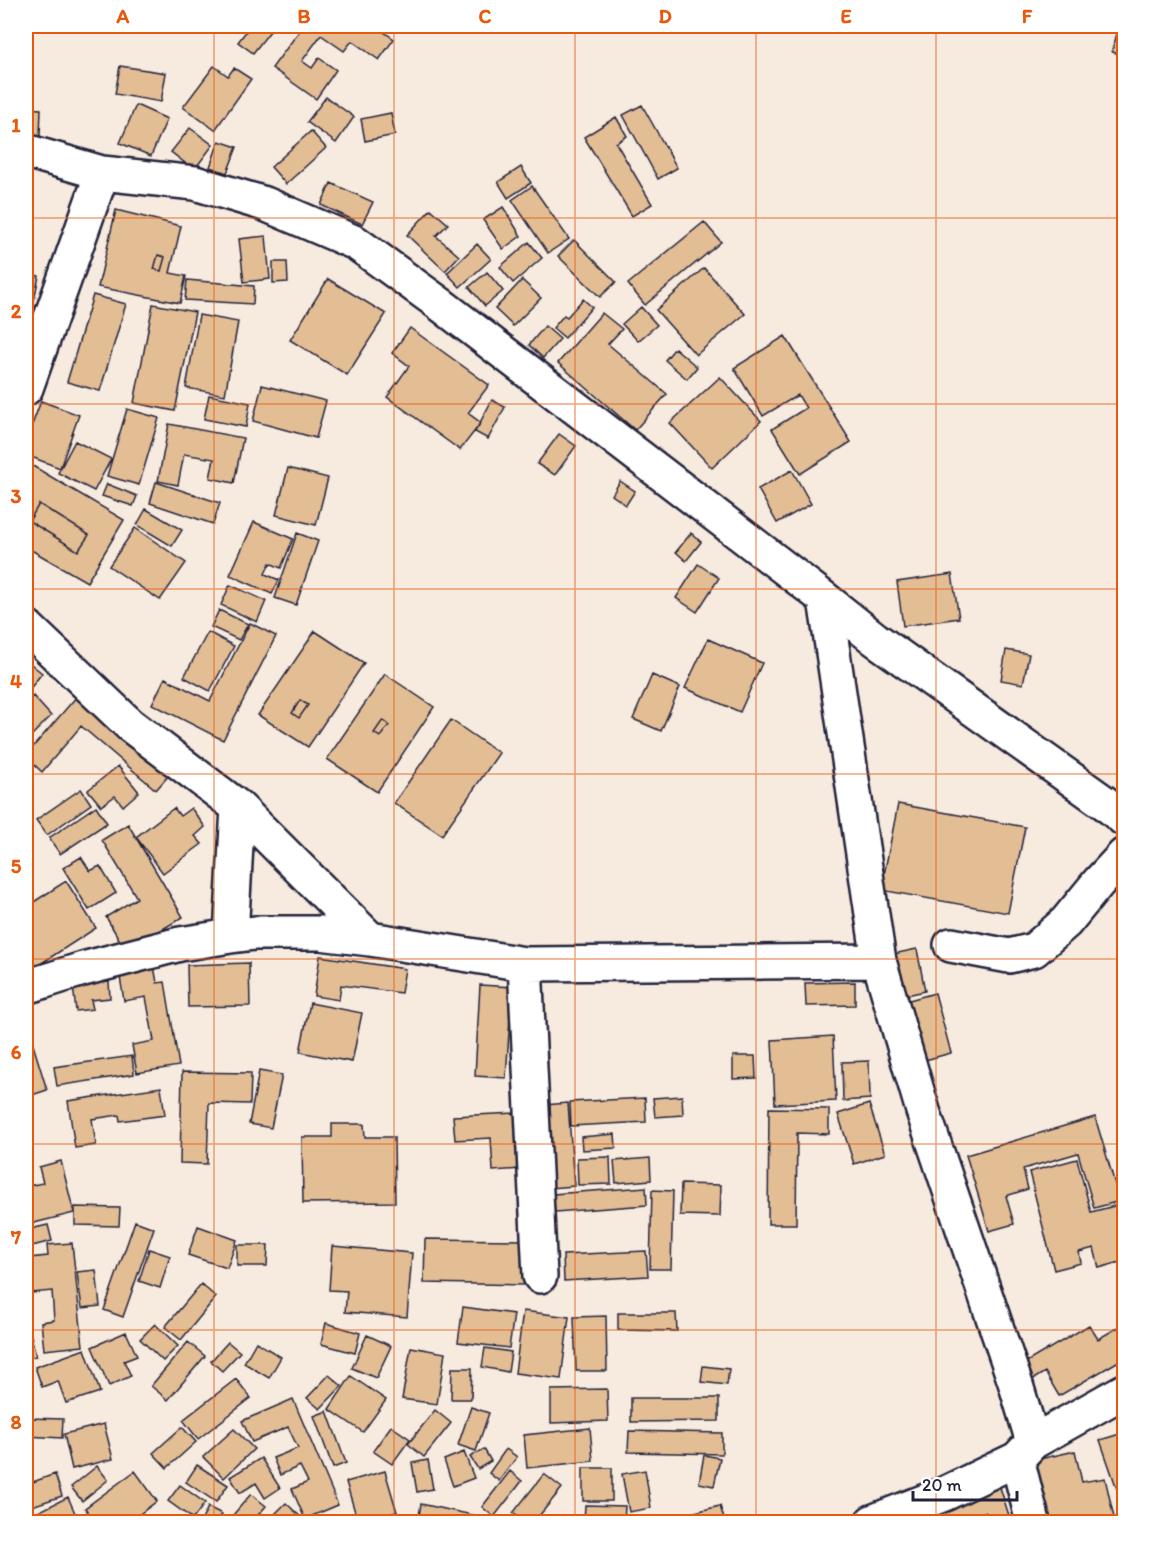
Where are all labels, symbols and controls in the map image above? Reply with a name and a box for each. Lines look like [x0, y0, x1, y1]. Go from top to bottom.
text: A [116, 4, 130, 28]
text: B [298, 4, 311, 28]
text: C [479, 4, 492, 28]
text: D [658, 4, 672, 28]
text: E [840, 4, 852, 28]
text: F [1022, 4, 1033, 28]
text: 1 [11, 113, 21, 137]
text: 2 [11, 299, 22, 323]
text: 3 [11, 484, 22, 508]
text: 4 [10, 669, 22, 693]
text: 5 [11, 854, 22, 878]
text: 6 [11, 1040, 22, 1064]
text: 7 [10, 1225, 21, 1249]
text: 8 [11, 1410, 22, 1434]
scale bar [913, 1464, 1016, 1502]
text: 20 m [922, 1474, 962, 1496]

